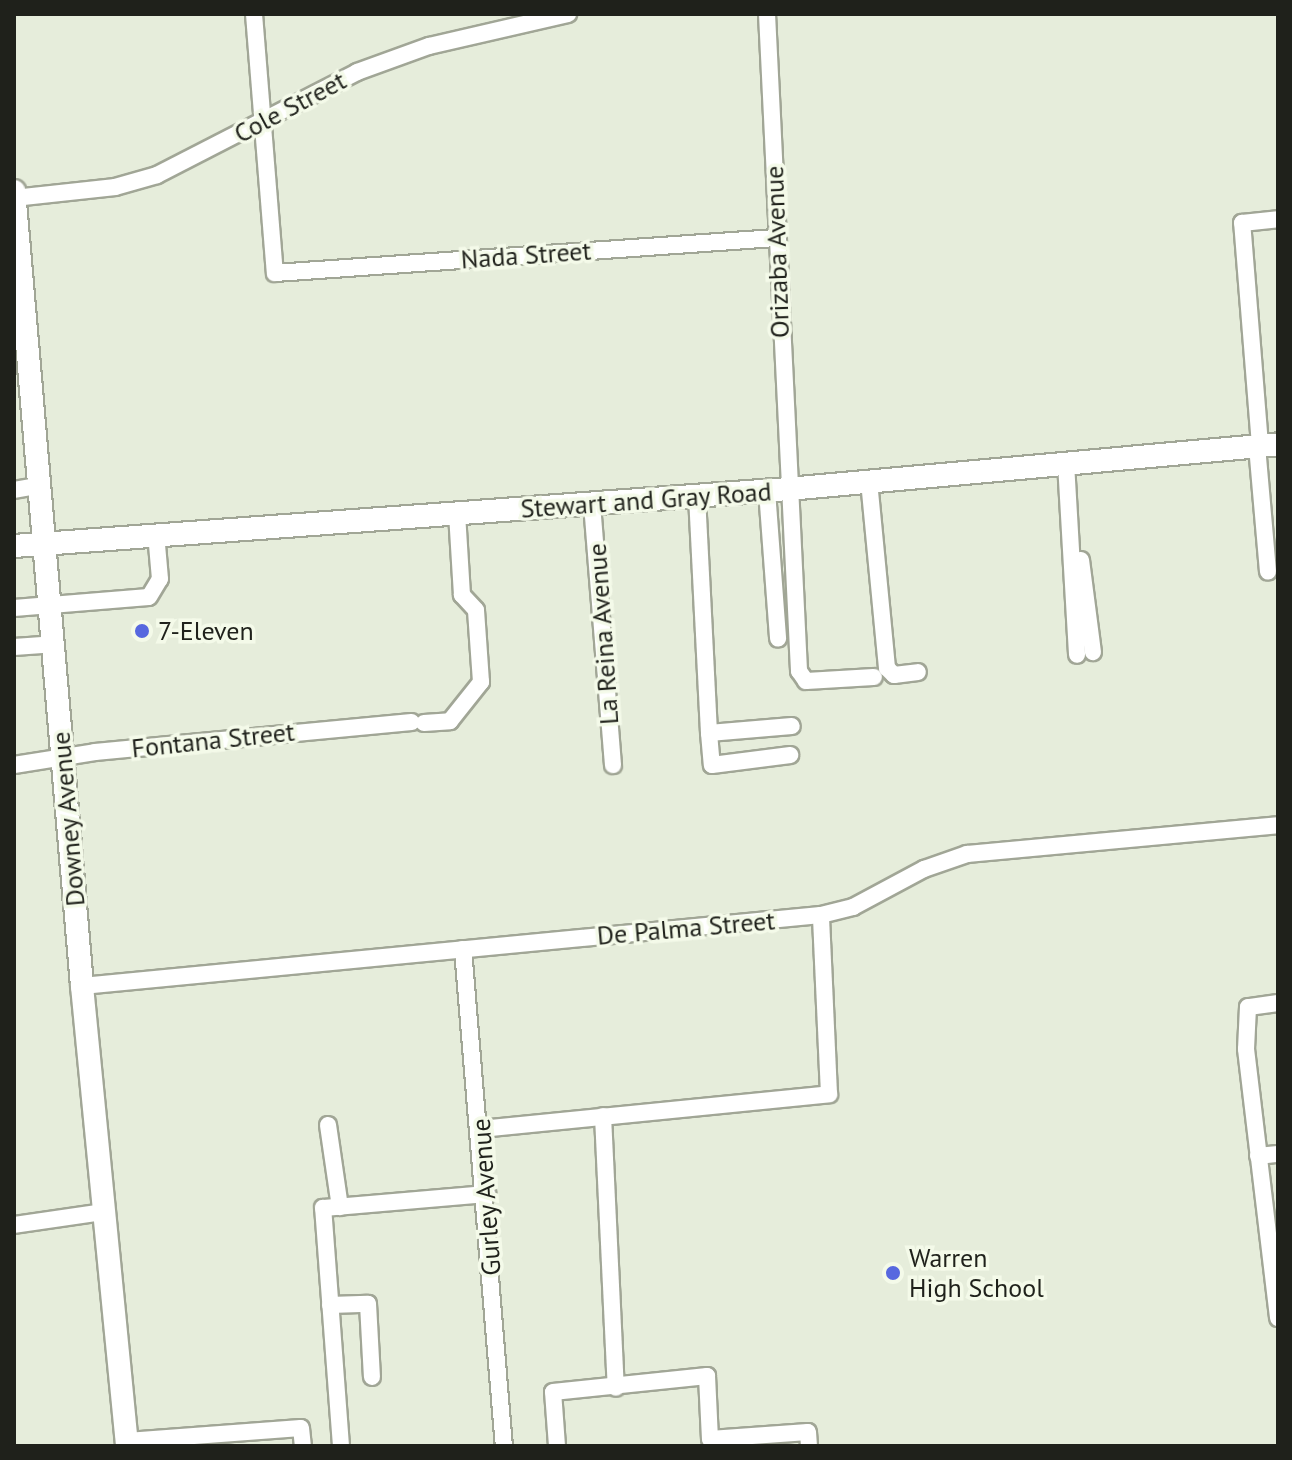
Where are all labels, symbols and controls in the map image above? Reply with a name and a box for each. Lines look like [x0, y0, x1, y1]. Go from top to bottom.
street label: Cole Street [229, 65, 351, 149]
street label: Orizaba Avenue [758, 165, 796, 339]
street label: Nada Street [460, 235, 592, 275]
street label: Stewart and Gray Road [519, 476, 773, 524]
street label: La Reina Avenue [581, 542, 625, 726]
place label: 7-Eleven [158, 615, 254, 647]
marker: 7-Eleven [133, 622, 151, 640]
street label: Fontana Street [130, 716, 296, 764]
street label: Downey Avenue [45, 730, 91, 908]
street label: De Palma Street [596, 905, 776, 951]
street label: Gurley Avenue [465, 1116, 507, 1278]
place label: Warren High School [909, 1242, 1044, 1304]
marker: Warren High School [884, 1264, 902, 1282]

